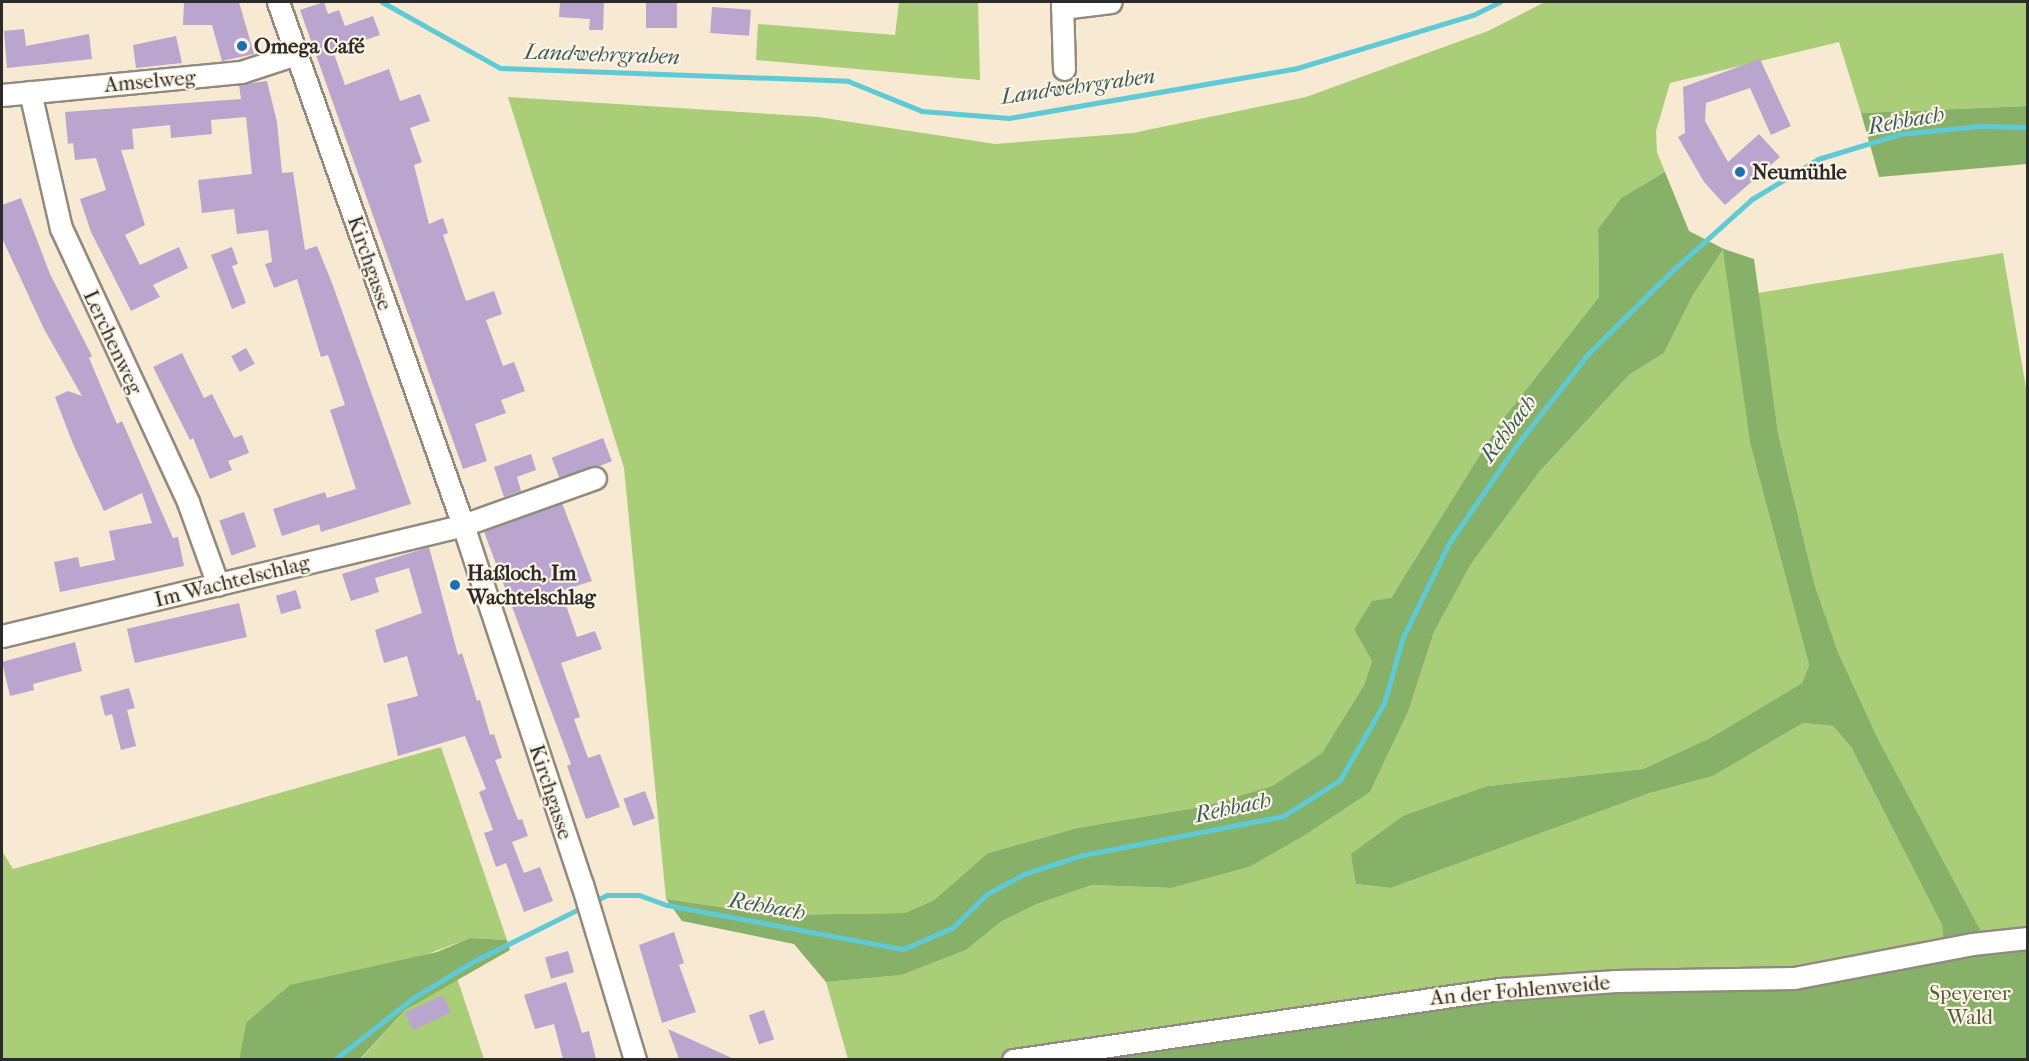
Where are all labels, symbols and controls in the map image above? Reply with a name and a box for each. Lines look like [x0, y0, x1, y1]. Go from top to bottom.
place label: Omega Café [254, 33, 365, 59]
marker: Omega Café [235, 39, 249, 53]
water label: Landwehrgraben [524, 39, 680, 71]
water label: Landwehrgraben [999, 63, 1157, 111]
street label: Amselweg [103, 64, 197, 98]
water label: Rehbach [1866, 101, 1946, 141]
place label: Neumühle [1752, 159, 1847, 185]
marker: Neumühle [1733, 165, 1747, 179]
street label: Kirchgasse [342, 213, 398, 313]
street label: Lerchenweg [78, 286, 148, 398]
water label: Rehbach [1475, 390, 1543, 468]
street label: Im Wachtelschlag [152, 550, 312, 612]
place label: Haßloch, Im Wachtelschlag [467, 560, 596, 610]
marker: Haßloch, Im Wachtelschlag [448, 578, 462, 592]
street label: Kirchgasse [524, 741, 578, 843]
water label: Rehbach [1193, 787, 1273, 829]
water label: Rehbach [727, 887, 807, 927]
street label: An der Fohlenweide [1429, 970, 1611, 1010]
park label: Speyerer Wald [1929, 980, 2011, 1030]

